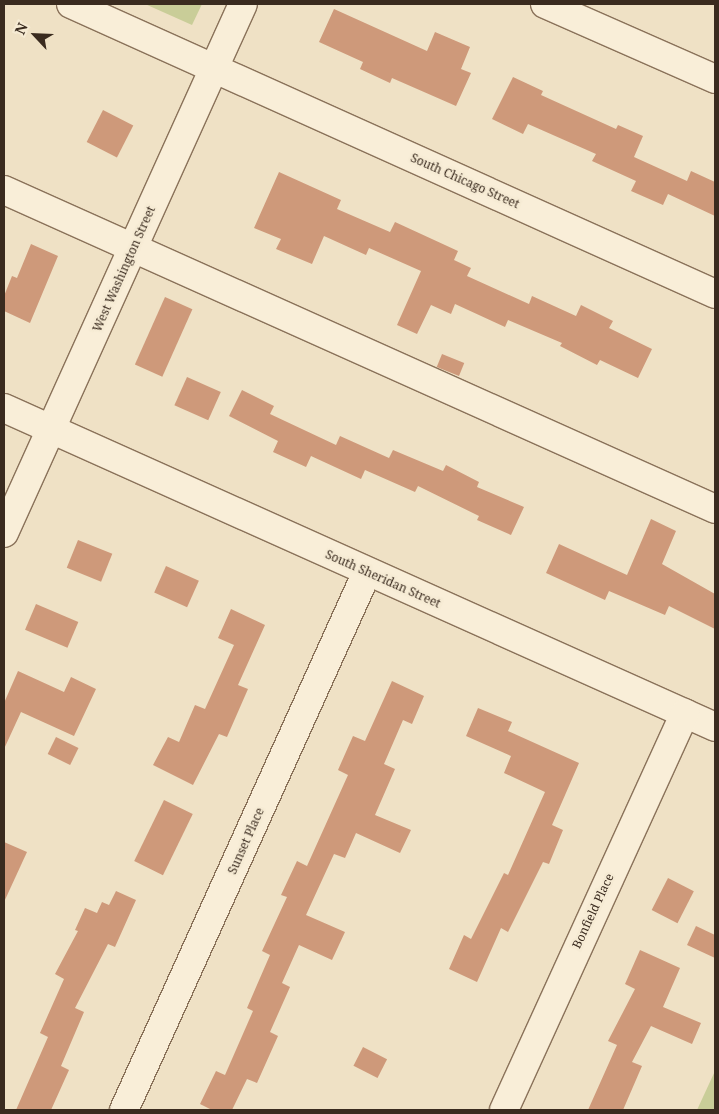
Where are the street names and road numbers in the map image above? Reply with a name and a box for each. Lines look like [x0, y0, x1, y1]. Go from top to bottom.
street label: South Chicago Street [408, 151, 522, 211]
street label: West Washington Street [90, 204, 158, 334]
street label: South Sheridan Street [323, 547, 443, 611]
street label: Sunset Place [225, 806, 267, 876]
street label: Bonfield Place [569, 871, 617, 951]

